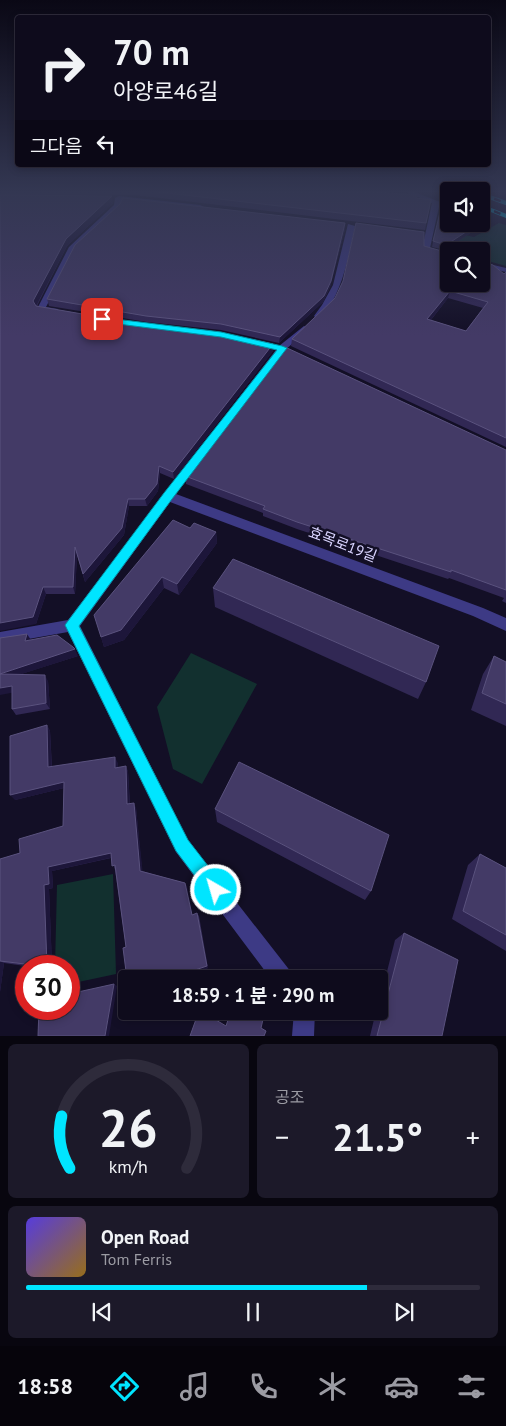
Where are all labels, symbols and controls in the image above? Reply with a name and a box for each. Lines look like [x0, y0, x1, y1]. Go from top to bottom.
text: 70 m [113, 29, 190, 75]
icon: right [30, 35, 95, 100]
text: 아양로46길 [113, 77, 218, 105]
icon: left [92, 130, 120, 158]
text: 그다음 [30, 134, 82, 158]
map controls [440, 182, 490, 292]
button: sound [440, 182, 490, 232]
button: search [440, 242, 490, 292]
pin [81, 298, 123, 340]
icon: arrive [88, 305, 116, 333]
street label: 효목로19길 [306, 522, 380, 566]
position arrow [189, 863, 241, 915]
speed limit sign: 30 [15, 955, 80, 1020]
text: 18:59 · 1 분 · 290 m [172, 983, 334, 1007]
text: 공조 [275, 1087, 304, 1107]
text: 26 [99, 1094, 158, 1161]
text: 21.5° [332, 1112, 423, 1161]
text: − [275, 1118, 289, 1155]
text: + [466, 1118, 480, 1155]
text: km/h [109, 1155, 148, 1178]
text: Open Road [101, 1225, 189, 1249]
text: Tom Ferris [101, 1249, 172, 1269]
icon: previous [88, 1298, 116, 1326]
icon: pause [239, 1298, 267, 1326]
icon: next [390, 1298, 418, 1326]
icon: directions [107, 1369, 142, 1404]
icon: music [177, 1369, 212, 1404]
icon: phone [246, 1369, 281, 1404]
icon: climate [315, 1369, 350, 1404]
icon: car [384, 1369, 419, 1404]
icon: filters [454, 1369, 489, 1404]
text: 18:58 [17, 1372, 73, 1400]

